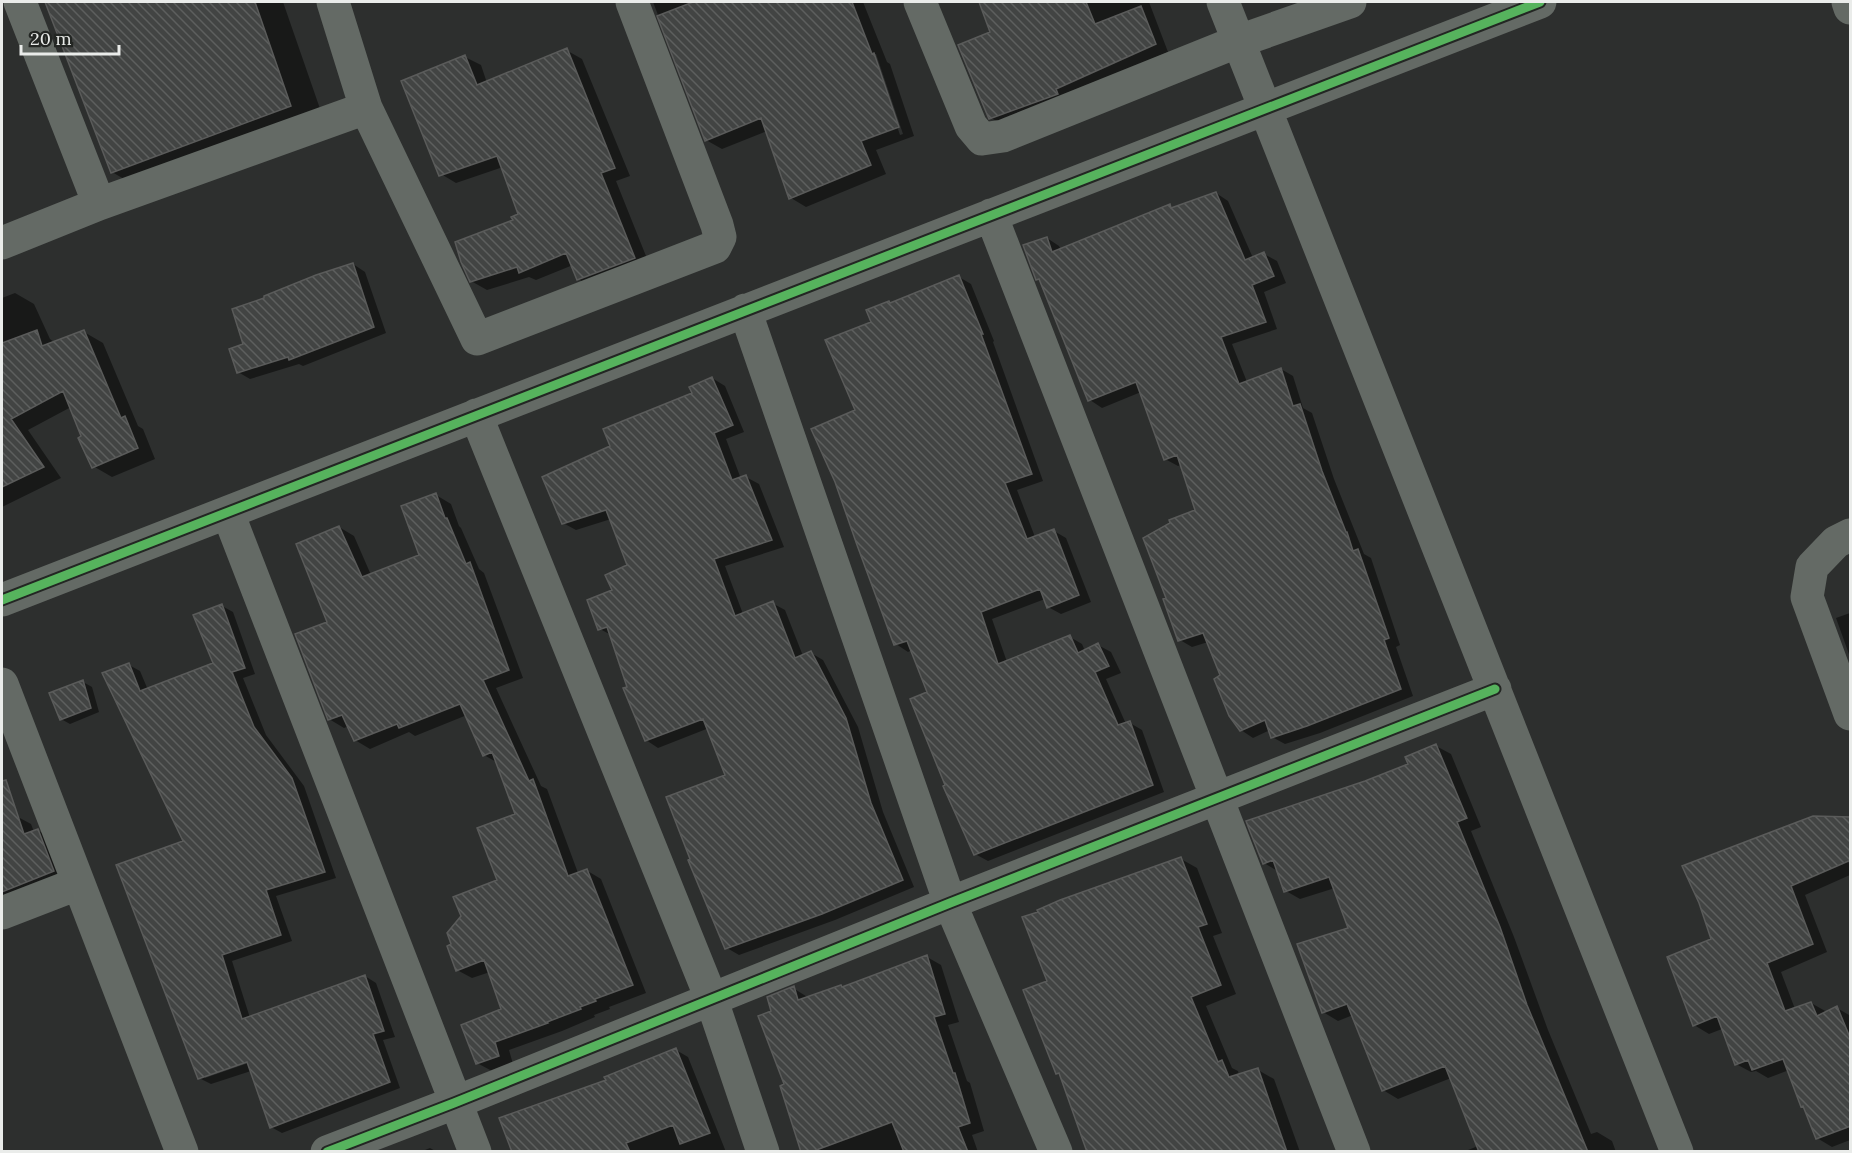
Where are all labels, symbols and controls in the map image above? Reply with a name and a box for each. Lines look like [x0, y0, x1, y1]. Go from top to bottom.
scale bar [21, 18, 118, 56]
text: 20 m [30, 27, 72, 50]

